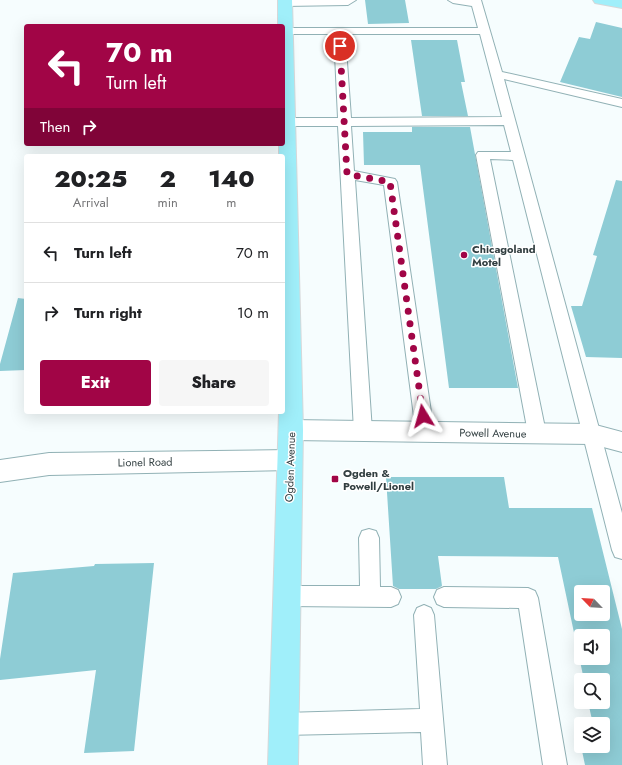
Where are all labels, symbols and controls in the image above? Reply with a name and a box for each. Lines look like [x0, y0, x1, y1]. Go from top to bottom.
pin [323, 29, 357, 63]
text: 70 m [106, 32, 173, 73]
icon: arrive [329, 35, 351, 57]
icon: left [40, 40, 92, 92]
text: Turn left [106, 70, 166, 96]
text: Then [40, 116, 70, 138]
icon: right [78, 116, 100, 138]
text: 20:25 [54, 161, 127, 196]
text: 2 [160, 161, 176, 196]
text: 140 [208, 161, 255, 196]
text: Arrival [73, 193, 109, 212]
text: min [158, 193, 178, 212]
text: m [226, 193, 237, 212]
place label: Chicagoland Motel [472, 241, 536, 270]
icon: left [40, 242, 62, 264]
text: Turn left [74, 242, 132, 264]
text: 70 m [236, 242, 269, 264]
marker: Chicagoland Motel [459, 250, 469, 260]
icon: right [40, 302, 62, 324]
text: Turn right [74, 302, 142, 324]
text: 10 m [237, 302, 269, 324]
button: Exit [40, 360, 151, 406]
button: Share [159, 360, 269, 406]
position arrow [402, 395, 444, 437]
street label: Powell Avenue [459, 424, 527, 442]
street label: Ogden Avenue [281, 431, 299, 502]
street label: Lionel Road [117, 454, 173, 470]
place label: Ogden & Powell/Lionel [343, 465, 414, 494]
marker: Ogden & Powell/Lionel [330, 474, 340, 484]
north arrow [574, 585, 610, 621]
map controls [574, 585, 610, 753]
button: sound [574, 629, 610, 665]
button: search [574, 673, 610, 709]
button: layers [574, 717, 610, 753]

